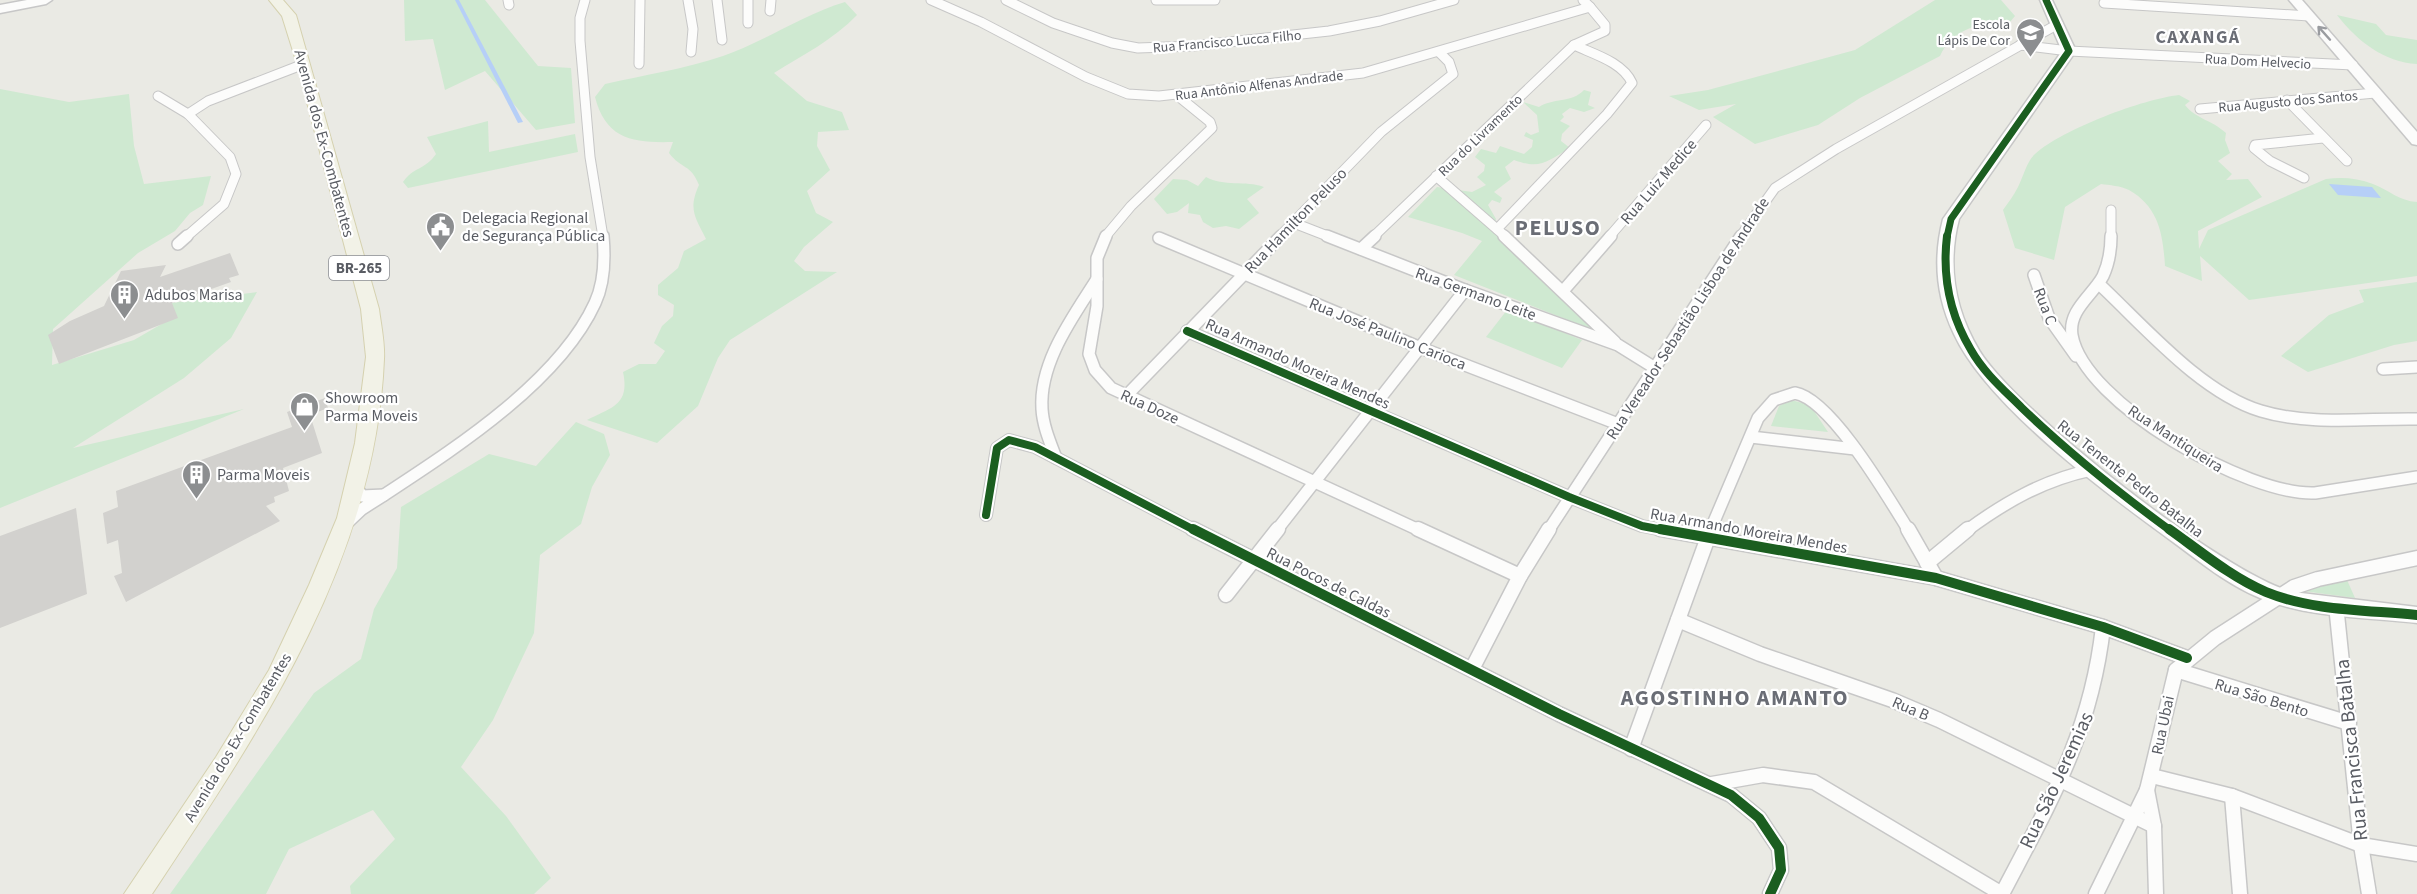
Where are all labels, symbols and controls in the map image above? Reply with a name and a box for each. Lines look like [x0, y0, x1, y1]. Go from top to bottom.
place label: Escola Lápis De Cor [1937, 15, 2010, 51]
school or university icon: Escola Lápis De Cor [2015, 16, 2047, 58]
district label: CAXANGÁ [2155, 25, 2241, 50]
one-way arrow [2317, 25, 2331, 40]
street label: Rua Francisco Lucca Filho [1152, 26, 1302, 58]
street label: Avenida dos Ex-Combatentes [288, 47, 360, 240]
street label: Rua Dom Helvecio [2204, 49, 2312, 75]
street label: Rua Antônio Alfenas Andrade [1174, 66, 1344, 106]
street label: Rua Augusto dos Santos [2218, 86, 2359, 118]
street label: Rua do Livramento [1434, 90, 1527, 181]
street label: Rua Luiz Medice [1615, 134, 1702, 229]
street label: Rua Hamilton Peluso [1239, 163, 1352, 278]
street label: Rua Vereador Sebastião Lisboa de Andrade [1601, 193, 1775, 444]
place label: Delegacia Regional de Segurança Pública [462, 207, 605, 247]
public building icon: Delegacia Regional de Segurança Pública [425, 210, 457, 252]
district label: PELUSO [1515, 212, 1601, 244]
road number: BR-265 [329, 256, 389, 280]
street label: Rua Germano Leite [1412, 262, 1539, 326]
building icon: Adubos Marisa [108, 278, 140, 320]
place label: Adubos Marisa [145, 284, 243, 306]
street label: Rua C [2028, 285, 2062, 328]
street label: Rua José Paulino Carioca [1306, 292, 1469, 376]
street label: Rua Armando Moreira Mendes [1202, 313, 1394, 415]
street label: Rua Doze [1117, 384, 1182, 430]
place label: Showroom Parma Moveis [325, 387, 418, 427]
shop icon: Showroom Parma Moveis [288, 390, 320, 432]
street label: Rua Mantiqueira [2124, 400, 2227, 478]
street label: Rua Tenente Pedro Batalha [2053, 415, 2208, 543]
building icon: Parma Moveis [180, 458, 212, 500]
place label: Parma Moveis [217, 464, 310, 486]
street label: Rua Armando Moreira Mendes [1648, 503, 1849, 559]
street label: Rua Pocos de Caldas [1263, 542, 1395, 624]
street label: Avenida dos Ex-Combatentes [179, 649, 297, 826]
street label: Rua Francisca Batalha [2329, 658, 2375, 842]
street label: Rua São Bento [2212, 673, 2312, 723]
district label: AGOSTINHO AMANTO [1620, 682, 1849, 714]
street label: Rua B [1889, 691, 1933, 727]
street label: Rua Ubai [2146, 694, 2180, 757]
street label: Rua São Jeremias [2013, 707, 2101, 853]

